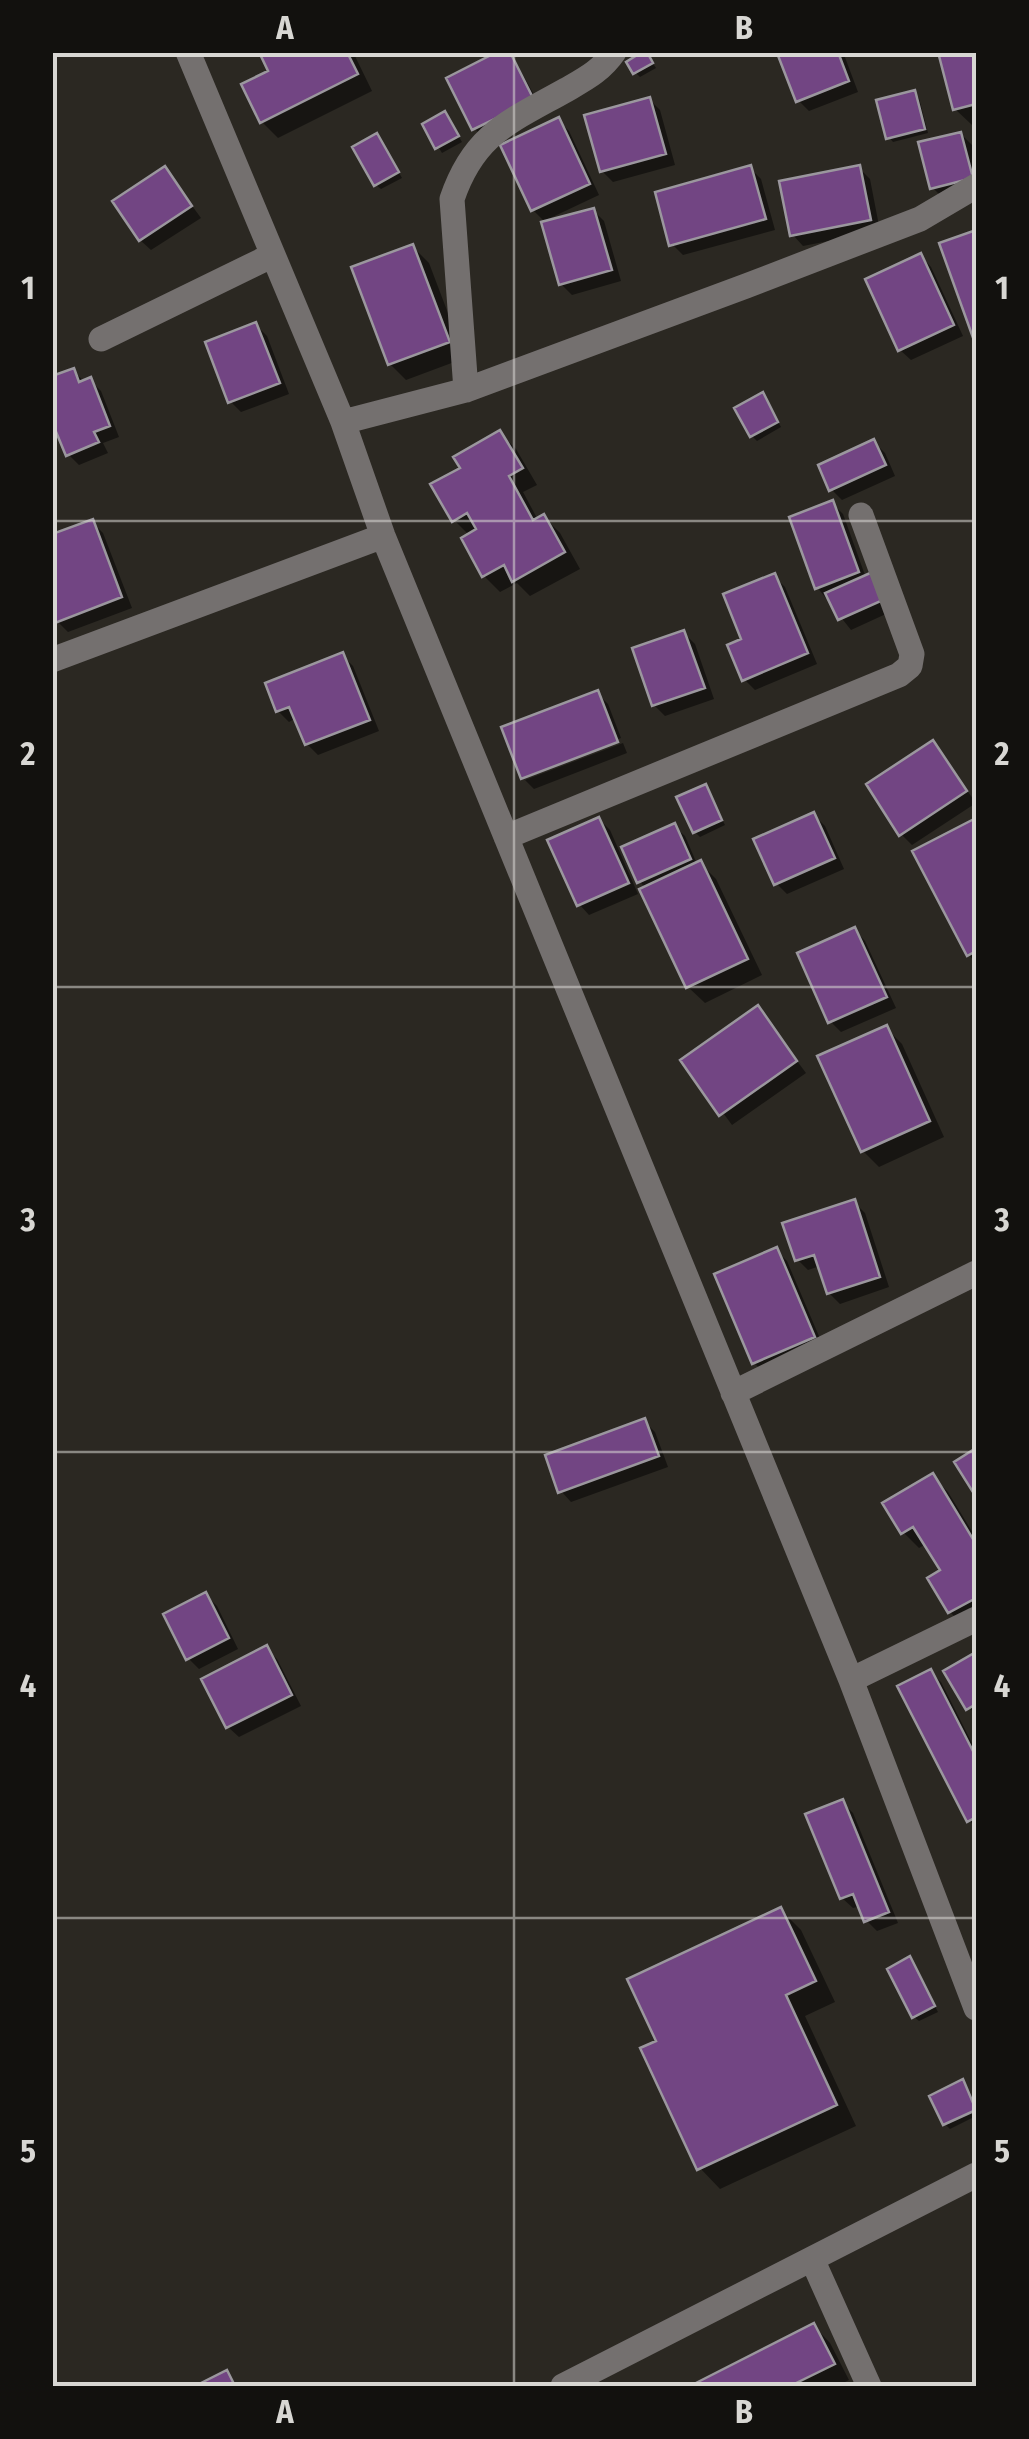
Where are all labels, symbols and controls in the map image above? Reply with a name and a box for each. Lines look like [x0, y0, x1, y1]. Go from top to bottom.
text: A [275, 9, 294, 47]
text: B [735, 9, 753, 47]
text: 1 [21, 269, 35, 307]
text: 1 [995, 269, 1009, 307]
text: 2 [20, 735, 36, 773]
text: 2 [994, 735, 1010, 773]
text: 3 [19, 1201, 36, 1239]
text: 3 [993, 1201, 1010, 1239]
text: 4 [20, 1667, 36, 1705]
text: 4 [994, 1667, 1010, 1705]
text: 5 [20, 2132, 36, 2170]
text: 5 [994, 2132, 1010, 2170]
text: A [275, 2393, 294, 2431]
text: B [735, 2393, 753, 2431]

